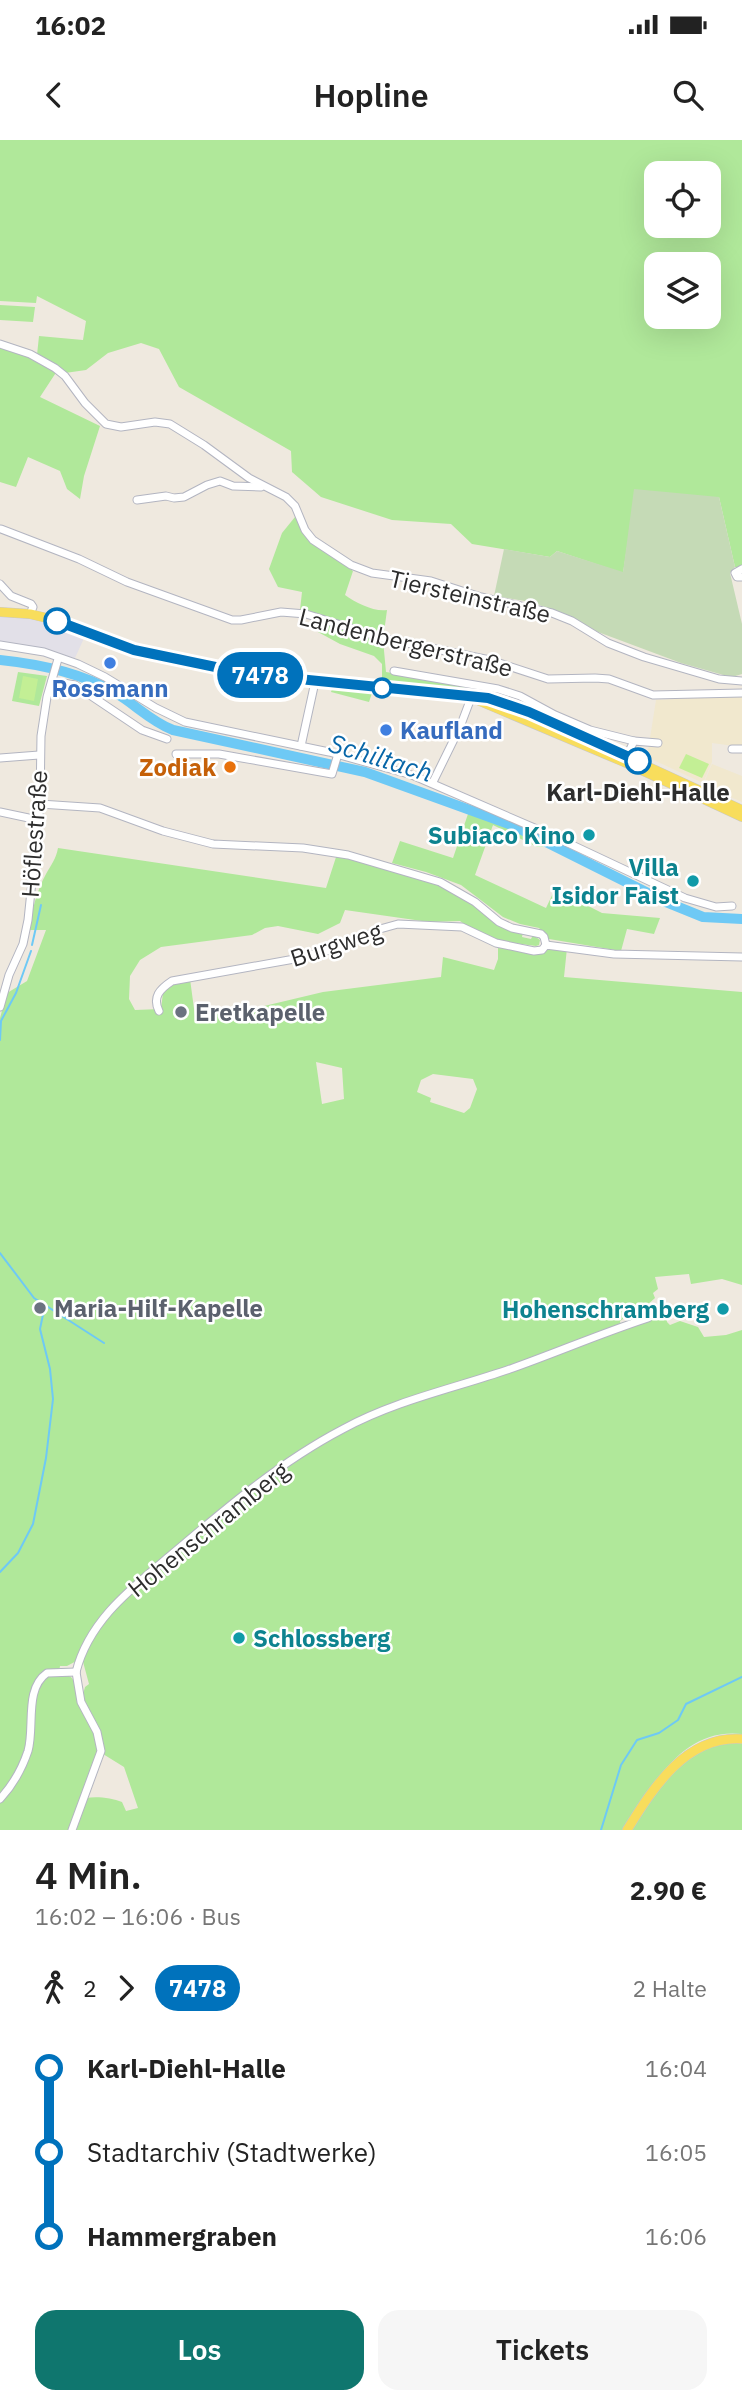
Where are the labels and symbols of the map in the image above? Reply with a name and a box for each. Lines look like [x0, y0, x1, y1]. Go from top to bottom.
street label: Tiersteinstraße [386, 562, 554, 630]
street label: Landenbergerstraße [296, 600, 516, 684]
unlabelled marker [44, 608, 70, 634]
line badge: 7478 [211, 652, 309, 698]
marker: Rossmann [102, 655, 118, 671]
place label: Rossmann [51, 672, 169, 704]
unlabelled marker [372, 678, 392, 698]
place label: Kaufland [400, 714, 503, 746]
marker: Kaufland [378, 722, 394, 738]
water label: Schiltach [325, 725, 437, 789]
marker: Karl-Diehl-Halle [625, 748, 651, 774]
place label: Zodiak [139, 751, 216, 783]
marker: Zodiak [222, 759, 238, 775]
street label: Höflestraße [14, 769, 54, 899]
place label: Karl-Diehl-Halle [546, 776, 730, 808]
place label: Subiaco Kino [428, 819, 575, 851]
marker: Subiaco Kino [581, 827, 597, 843]
place label: Villa Isidor Faist [552, 851, 679, 911]
marker: Villa Isidor Faist [685, 873, 701, 889]
street label: Burgweg [286, 914, 386, 974]
place label: Eretkapelle [195, 996, 325, 1028]
marker: Eretkapelle [173, 1004, 189, 1020]
place label: Maria-Hilf-Kapelle [54, 1292, 263, 1324]
place label: Hohenschramberg [502, 1293, 710, 1325]
marker: Maria-Hilf-Kapelle [32, 1300, 48, 1316]
marker: Hohenschramberg [715, 1301, 731, 1317]
street label: Hohenschramberg [121, 1454, 296, 1604]
place label: Schlossberg [253, 1622, 391, 1654]
marker: Schlossberg [231, 1630, 247, 1646]

